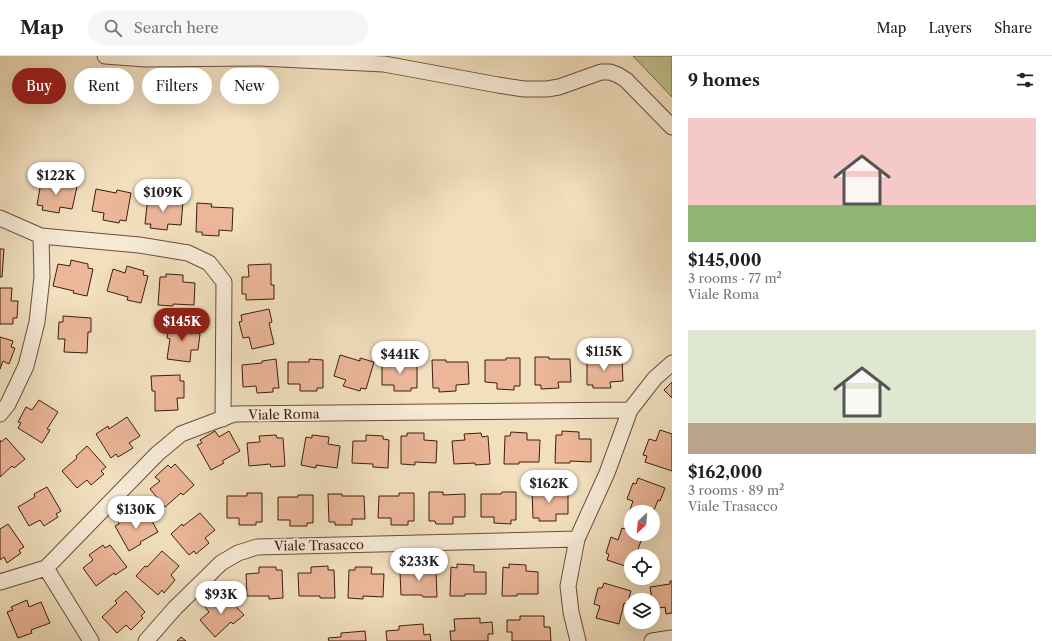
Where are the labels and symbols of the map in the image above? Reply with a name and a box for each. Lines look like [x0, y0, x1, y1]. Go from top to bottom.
pin: $122K [28, 162, 84, 196]
pin: $109K [135, 179, 191, 213]
pin: $145K [154, 308, 210, 342]
pin: $115K [576, 338, 632, 372]
pin: $441K [372, 341, 428, 375]
street label: Viale Roma [247, 405, 320, 423]
pin: $162K [521, 470, 577, 504]
pin: $130K [108, 496, 164, 530]
north arrow [624, 505, 660, 541]
street label: Viale Trasacco [273, 536, 364, 554]
pin: $233K [391, 548, 447, 582]
pin: $93K [197, 581, 245, 615]

